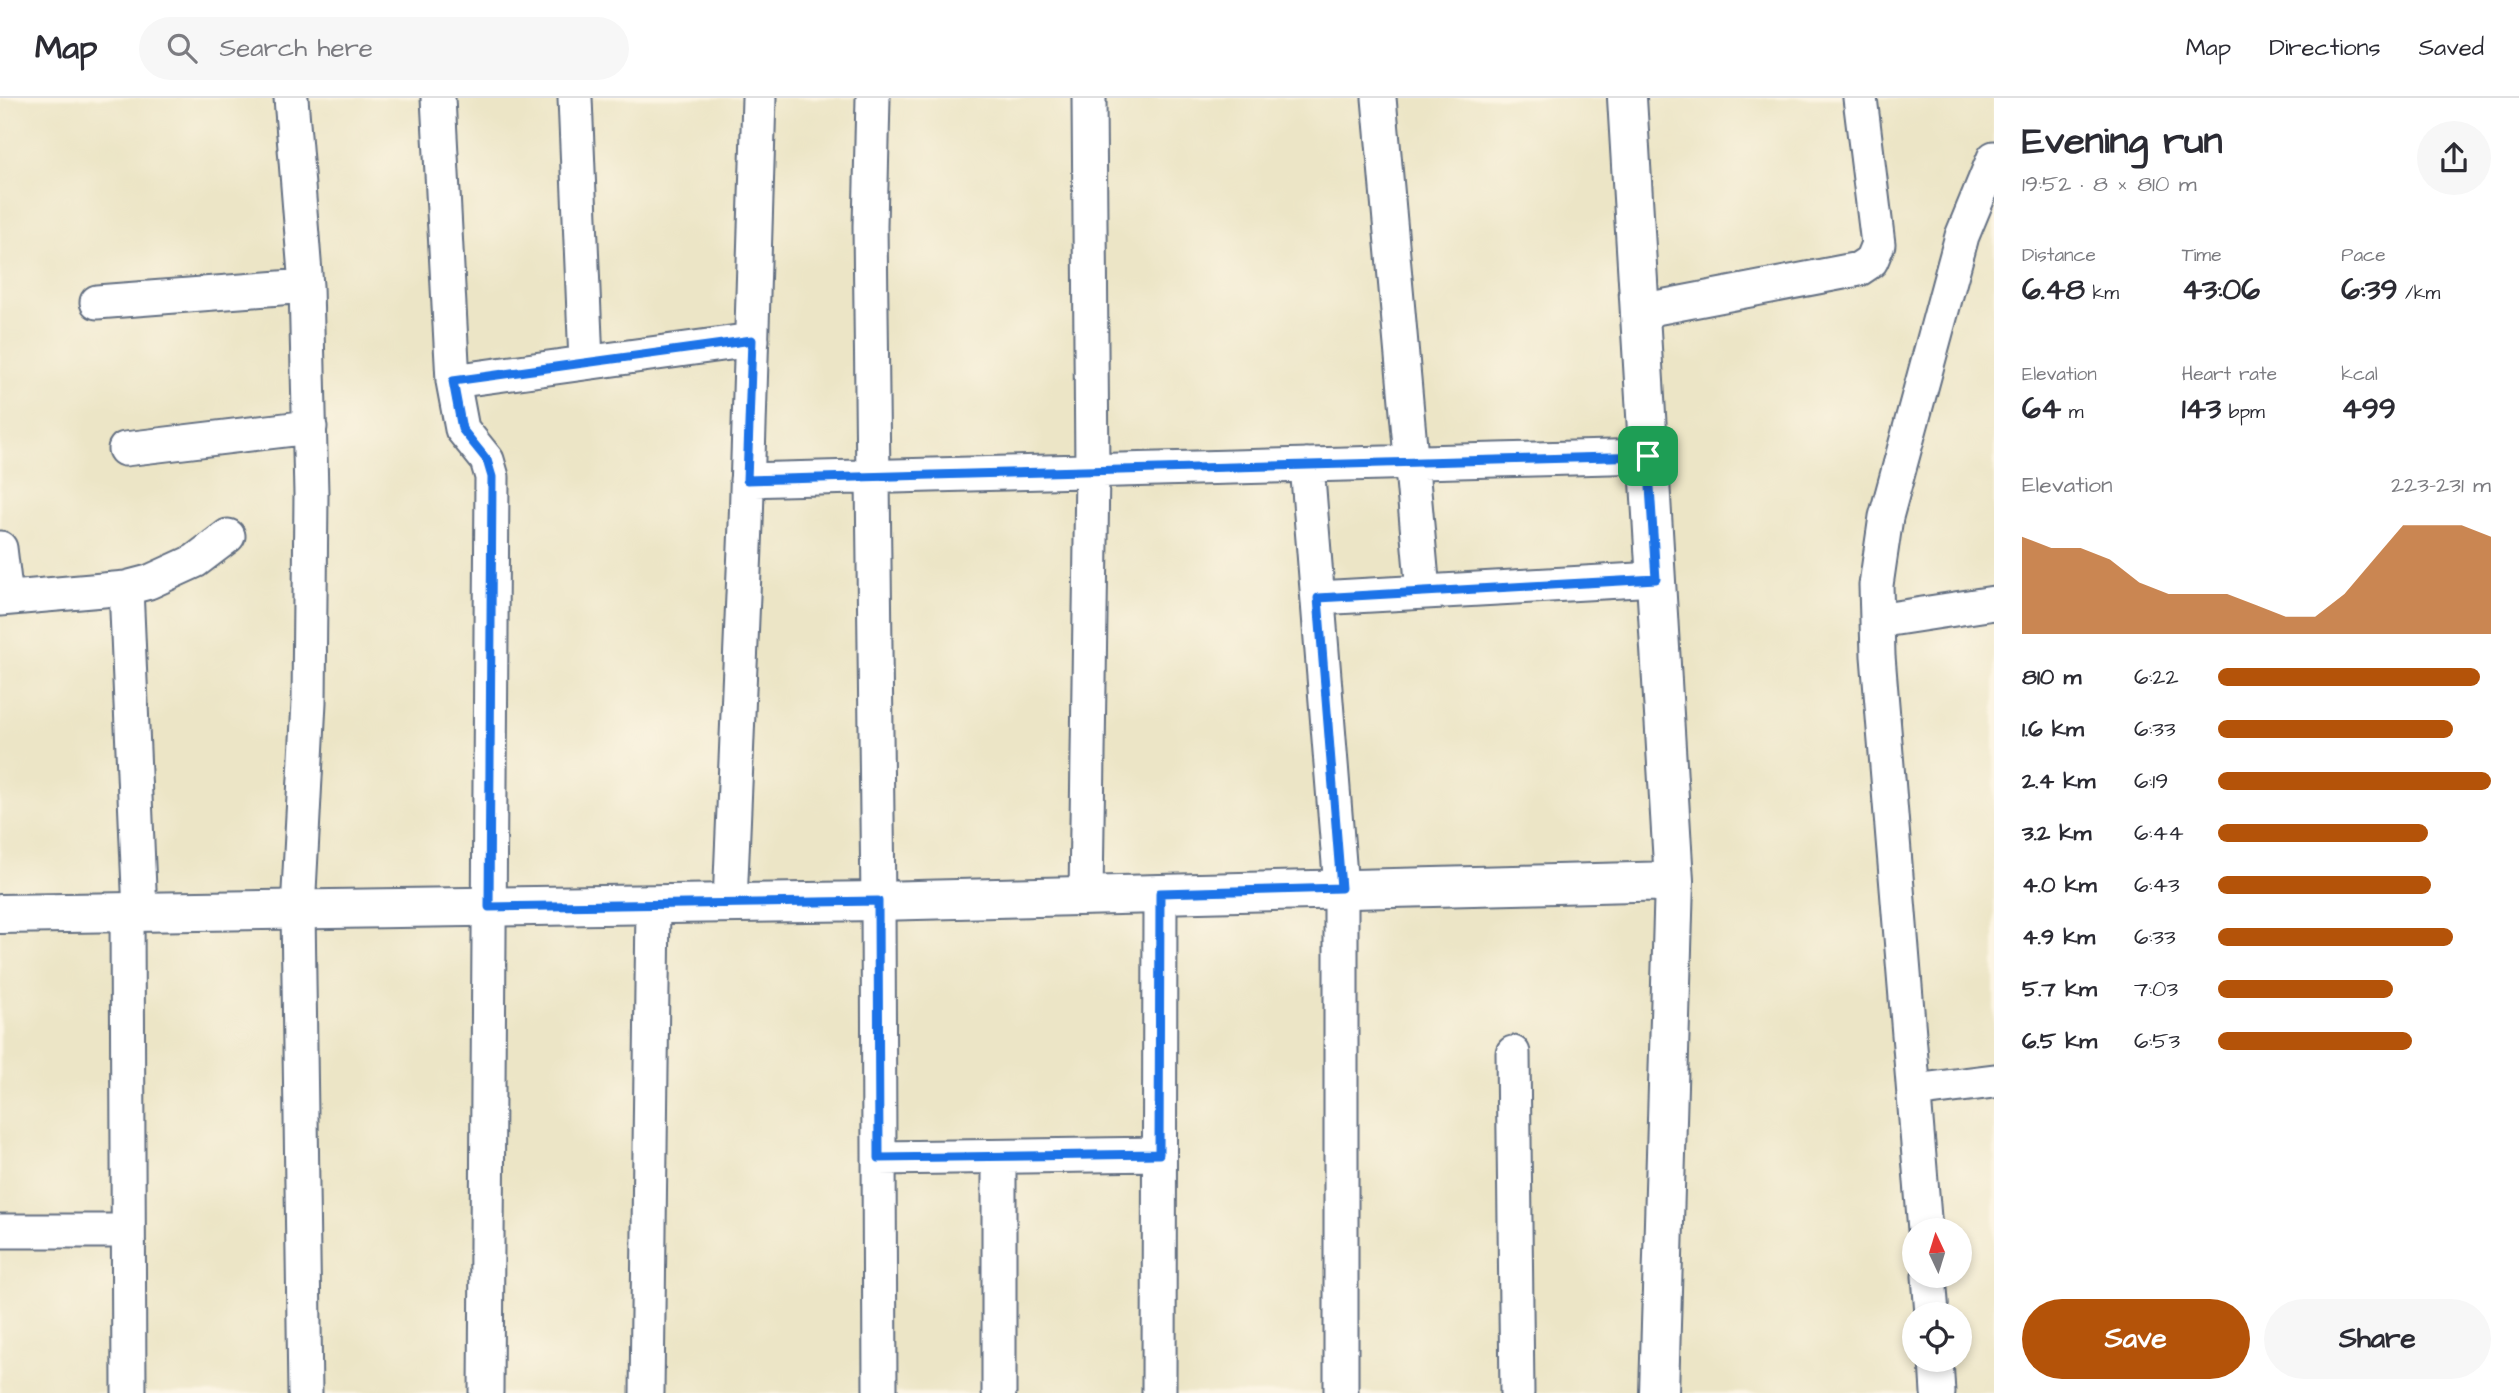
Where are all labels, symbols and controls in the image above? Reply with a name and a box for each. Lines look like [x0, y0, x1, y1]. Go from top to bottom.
search box [139, 17, 629, 80]
text: Map [35, 25, 97, 71]
icon: search [163, 29, 201, 67]
text: Search here [219, 30, 373, 66]
text: Map [2186, 31, 2231, 65]
text: Directions [2269, 31, 2381, 65]
text: Saved [2419, 31, 2484, 65]
text: Evening run [2022, 116, 2223, 168]
button: share [2417, 121, 2491, 195]
text: 19:52 · 8 × 810 m [2022, 168, 2197, 200]
text: Distance [2022, 242, 2096, 269]
text: Time [2182, 242, 2221, 269]
text: Pace [2341, 242, 2385, 269]
text: 6.48 [2022, 269, 2085, 311]
text: 43:06 [2182, 269, 2260, 311]
text: 6:39 [2341, 269, 2398, 311]
text: km [2085, 280, 2119, 307]
text: /km [2398, 280, 2440, 307]
text: Elevation [2022, 361, 2097, 388]
text: Heart rate [2182, 361, 2277, 388]
text: kcal [2341, 361, 2378, 388]
text: 64 [2022, 388, 2061, 430]
text: 143 [2182, 388, 2221, 430]
text: 499 [2341, 388, 2396, 430]
text: m [2061, 399, 2084, 426]
text: bpm [2221, 399, 2265, 426]
pin [1618, 426, 1678, 486]
icon: arrive [1629, 437, 1667, 475]
text: Elevation [2022, 469, 2113, 501]
text: 223–231 m [2391, 469, 2491, 501]
text: 810 m [2022, 661, 2081, 693]
text: 6:22 [2134, 661, 2179, 693]
text: 1.6 km [2022, 713, 2084, 745]
text: 6:33 [2134, 713, 2176, 745]
text: 2.4 km [2022, 765, 2095, 797]
text: 6:19 [2134, 765, 2168, 797]
text: 3.2 km [2022, 817, 2091, 849]
text: 6:44 [2134, 817, 2184, 849]
text: 4.0 km [2022, 869, 2097, 901]
text: 6:43 [2134, 869, 2180, 901]
text: 4.9 km [2022, 921, 2095, 953]
text: 6:33 [2134, 921, 2176, 953]
text: 5.7 km [2022, 973, 2097, 1005]
text: 7:03 [2134, 973, 2178, 1005]
text: 6.5 km [2022, 1025, 2097, 1057]
text: 6:53 [2134, 1025, 2180, 1057]
north arrow [1902, 1218, 1972, 1288]
map controls [1902, 1218, 1972, 1372]
button: Save [2022, 1299, 2250, 1379]
button: Share [2264, 1299, 2491, 1379]
button: locate [1902, 1302, 1972, 1372]

